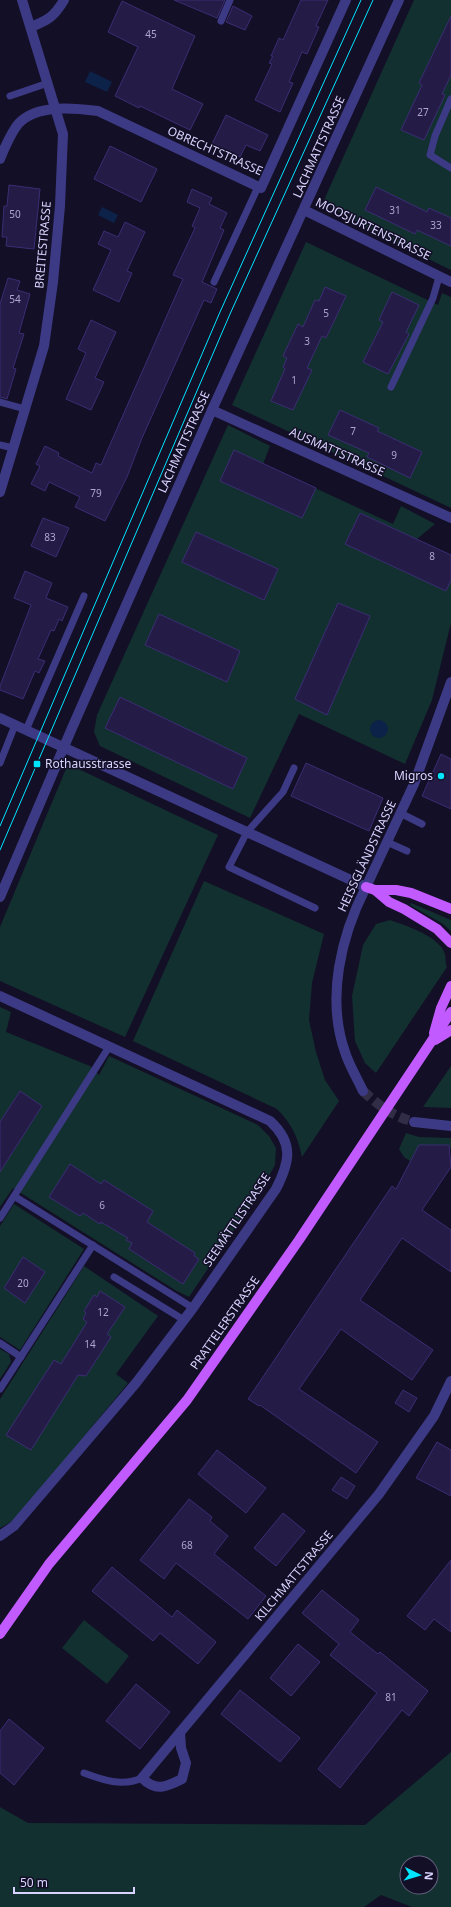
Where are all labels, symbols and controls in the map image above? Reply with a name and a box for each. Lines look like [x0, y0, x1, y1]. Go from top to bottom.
house number: 45 [145, 27, 157, 41]
street label: LACHMATTSTRASSE [288, 93, 349, 200]
house number: 27 [417, 105, 429, 119]
street label: OBRECHTSTRASSE [165, 122, 266, 179]
street label: MOOSJURTENSTRASSE [313, 193, 434, 264]
street label: BREITESTRASSE [30, 201, 55, 289]
house number: 31 [389, 203, 401, 217]
house number: 50 [9, 207, 21, 221]
house number: 33 [430, 218, 442, 232]
house number: 54 [9, 292, 21, 306]
house number: 5 [323, 306, 329, 320]
house number: 3 [304, 334, 310, 348]
house number: 1 [291, 373, 297, 387]
street label: LACHMATTSTRASSE [153, 388, 214, 495]
street label: AUSMATTSTRASSE [287, 423, 388, 480]
house number: 7 [350, 424, 356, 438]
house number: 9 [391, 448, 397, 462]
house number: 79 [90, 486, 102, 500]
house number: 83 [44, 530, 56, 544]
house number: 8 [429, 549, 435, 563]
place label: Rothausstrasse [45, 755, 131, 772]
marker: Rothausstrasse [32, 759, 42, 769]
place label: Migros [394, 767, 433, 784]
marker: Migros [436, 771, 446, 781]
street label: HEISSGLÄNDSTRASSE [333, 797, 400, 914]
street label: SEEMÄTTLISTRASSE [199, 1169, 274, 1270]
house number: 6 [99, 1198, 105, 1212]
street label: PRATTELERSTRASSE [186, 1273, 263, 1373]
house number: 20 [17, 1276, 29, 1290]
house number: 12 [97, 1305, 109, 1319]
house number: 14 [84, 1337, 96, 1351]
street label: KILCHMATTSTRASSE [251, 1527, 337, 1625]
house number: 68 [181, 1538, 193, 1552]
house number: 81 [385, 1690, 397, 1704]
north arrow [399, 1855, 439, 1895]
scale bar [14, 1869, 134, 1895]
text: N [422, 1871, 437, 1881]
text: 50 m [20, 1874, 48, 1891]

